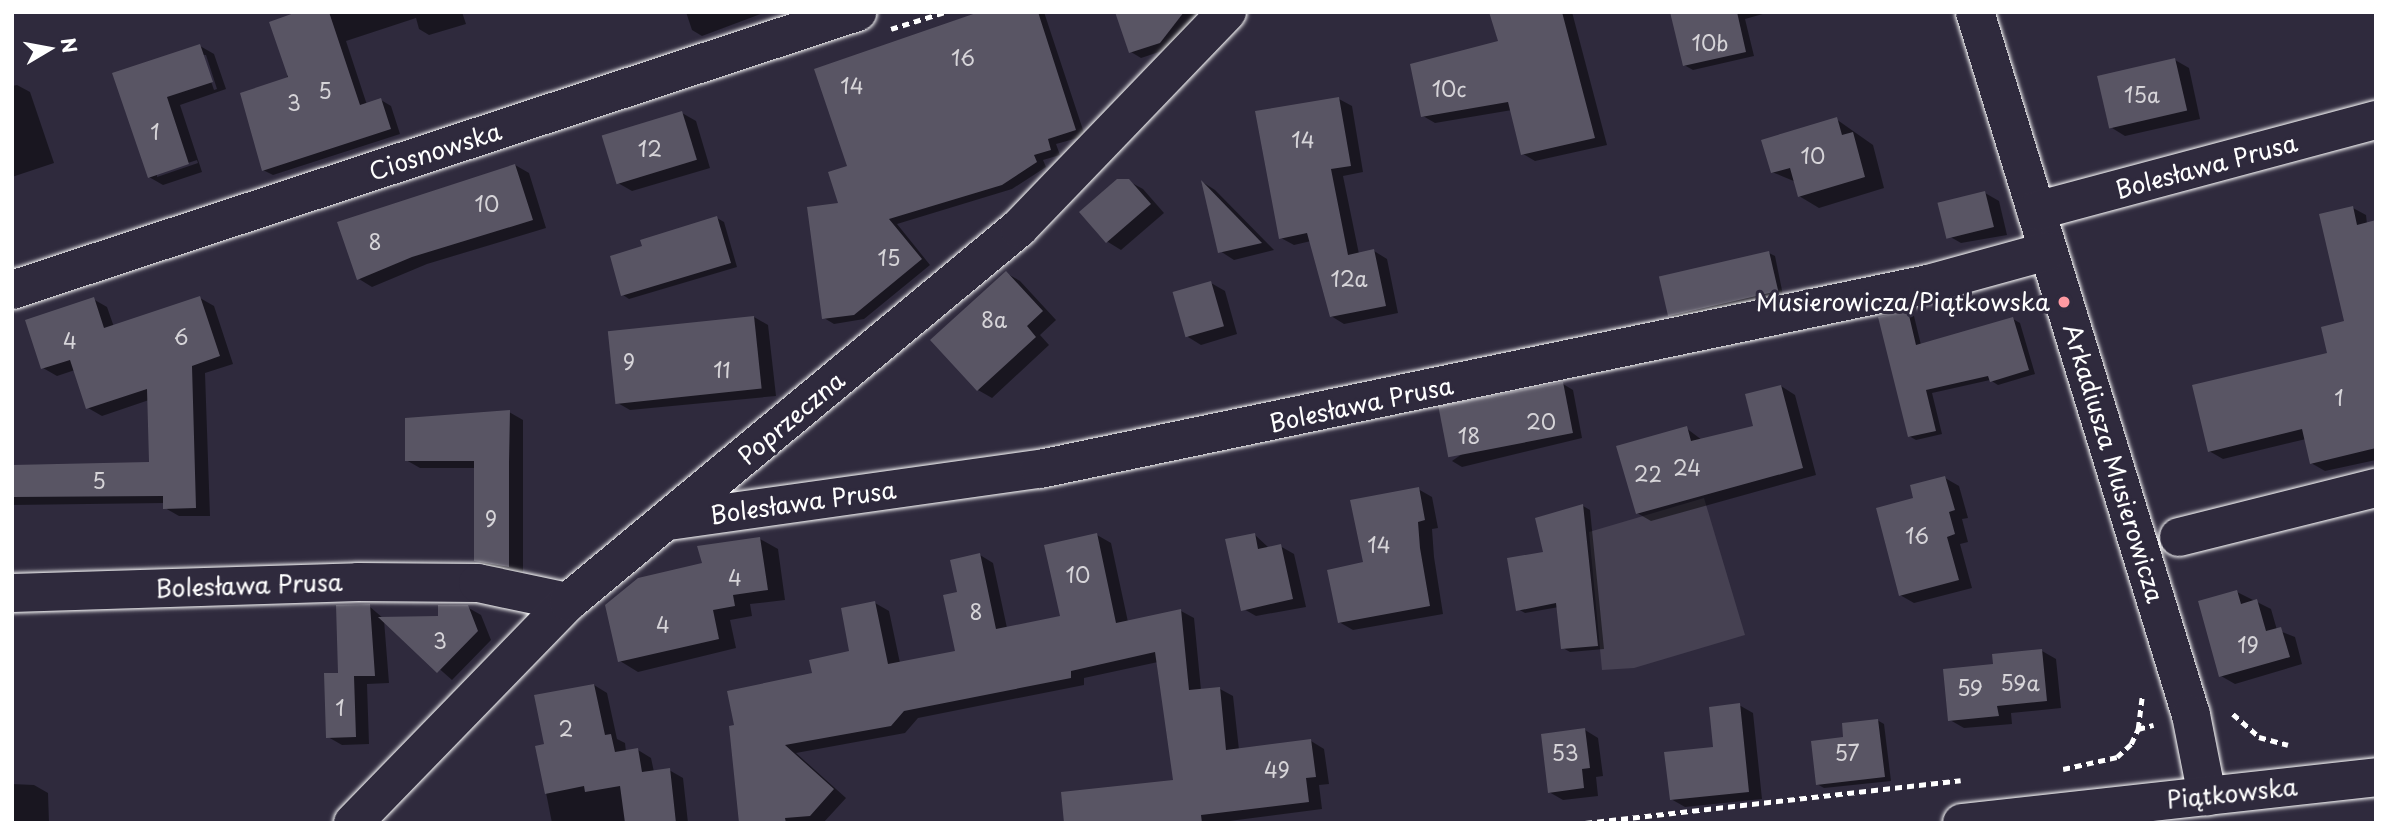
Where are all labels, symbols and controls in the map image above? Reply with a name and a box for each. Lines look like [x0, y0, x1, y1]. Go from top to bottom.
north arrow [14, 14, 84, 84]
house number: 10b [1691, 29, 1729, 55]
text: N [55, 36, 85, 55]
house number: 16 [951, 44, 975, 70]
house number: 14 [840, 72, 864, 98]
house number: 10c [1432, 75, 1466, 101]
house number: 5 [318, 77, 332, 103]
house number: 15a [2124, 81, 2160, 107]
house number: 3 [287, 89, 301, 115]
street label: Ciosnowska [365, 116, 505, 186]
house number: 1 [150, 118, 160, 144]
house number: 14 [1291, 126, 1315, 152]
street label: Bolesława Prusa [2112, 128, 2300, 204]
house number: 12 [638, 135, 662, 161]
house number: 10 [1801, 142, 1825, 168]
house number: 10 [475, 190, 499, 216]
house number: 8 [368, 228, 382, 254]
house number: 15 [878, 244, 900, 270]
house number: 12a [1331, 265, 1367, 291]
place label: Musierowicza/Piątkowska [1756, 288, 2050, 316]
marker: Musierowicza/Piątkowska [2056, 294, 2072, 310]
house number: 8a [981, 306, 1007, 332]
street label: Arkadiusza Musierowicza [2058, 320, 2170, 606]
house number: 6 [174, 323, 188, 349]
house number: 4 [63, 327, 77, 353]
house number: 9 [623, 348, 635, 374]
house number: 11 [713, 356, 731, 382]
street label: Poprzeczna [732, 365, 850, 471]
street label: Bolesława Prusa [1267, 371, 1455, 437]
house number: 1 [2334, 384, 2344, 410]
house number: 20 [1526, 408, 1556, 434]
house number: 18 [1458, 422, 1480, 448]
house number: 24 [1673, 454, 1701, 480]
house number: 22 [1634, 460, 1662, 486]
house number: 5 [92, 467, 106, 493]
street label: Bolesława Prusa [709, 475, 897, 529]
house number: 9 [485, 505, 497, 531]
house number: 16 [1905, 522, 1929, 548]
house number: 14 [1367, 531, 1391, 557]
house number: 10 [1066, 561, 1090, 587]
house number: 4 [728, 564, 742, 590]
street label: Bolesława Prusa [156, 567, 342, 603]
house number: 8 [969, 598, 983, 624]
house number: 4 [656, 611, 670, 637]
house number: 3 [433, 627, 447, 653]
house number: 19 [2237, 631, 2259, 657]
house number: 59a [2000, 669, 2040, 695]
house number: 59 [1957, 674, 1983, 700]
house number: 1 [335, 694, 345, 720]
house number: 2 [559, 715, 573, 741]
house number: 53 [1551, 739, 1579, 765]
house number: 57 [1834, 739, 1860, 765]
house number: 49 [1264, 756, 1290, 782]
street label: Piątkowska [2165, 772, 2299, 814]

